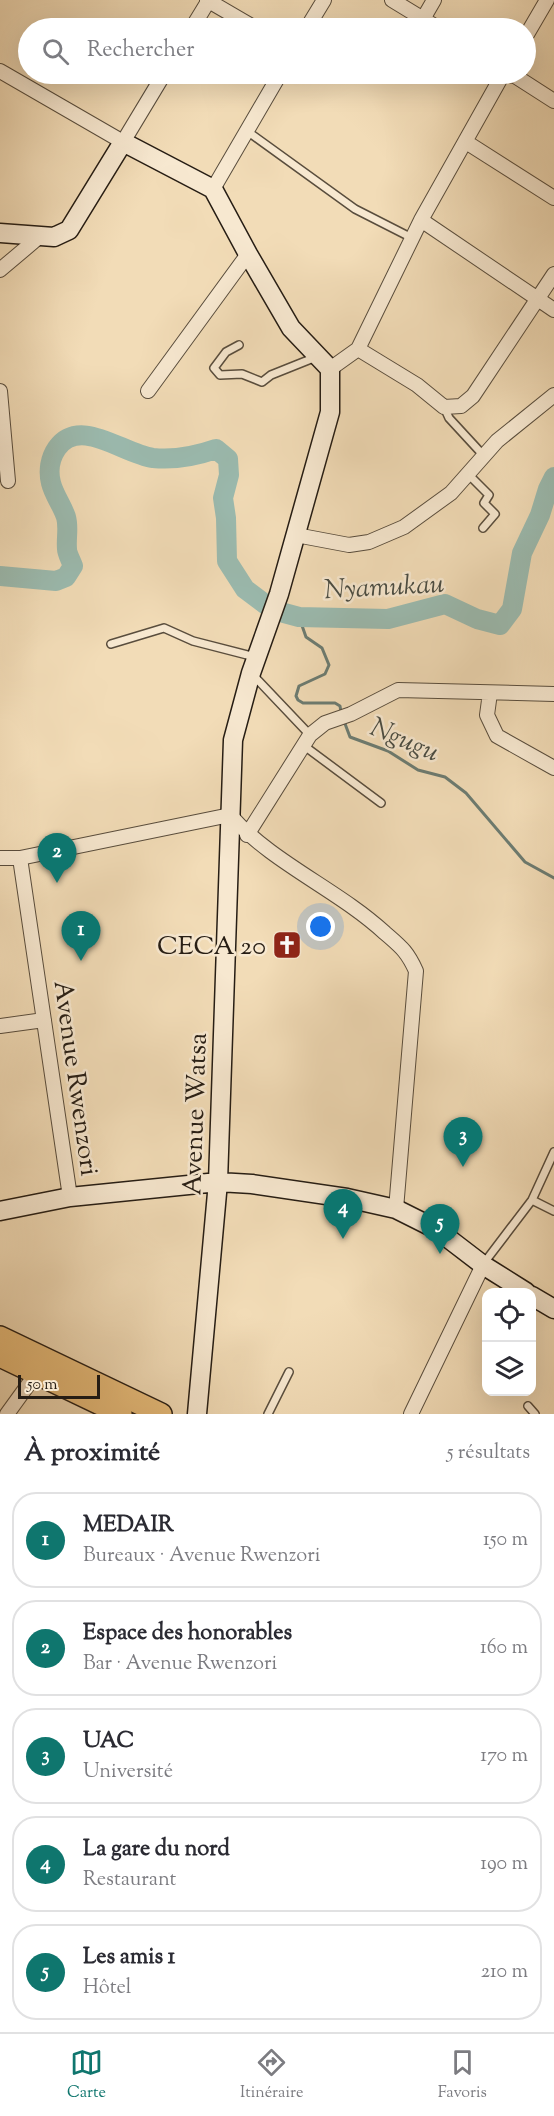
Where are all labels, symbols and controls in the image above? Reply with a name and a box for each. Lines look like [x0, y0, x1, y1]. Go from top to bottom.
search box [18, 18, 536, 84]
icon: search [39, 35, 72, 68]
text: Rechercher [87, 35, 194, 67]
water label: Nyamukau [323, 566, 445, 611]
water label: Ngugu [363, 709, 445, 773]
pin: 2 [38, 834, 76, 883]
pin: 1 [62, 912, 100, 961]
your location [306, 912, 335, 941]
place label: CECA 20 [157, 929, 266, 966]
church icon: CECA 20 [271, 929, 303, 961]
street label: Avenue Rwenzori [42, 978, 107, 1178]
street label: Avenue Watsa [175, 1032, 218, 1196]
pin: 3 [444, 1118, 482, 1167]
pin: 4 [324, 1190, 362, 1239]
pin: 5 [420, 1204, 460, 1254]
map controls [482, 1288, 536, 1396]
button: locate [482, 1288, 536, 1342]
button: layers [482, 1342, 536, 1396]
scale bar [18, 1372, 100, 1400]
text: 50 m [27, 1374, 58, 1397]
text: À proximité [24, 1435, 160, 1472]
text: 5 résultats [447, 1439, 530, 1468]
text: MEDAIR [83, 1510, 174, 1542]
text: 1 [42, 1526, 49, 1555]
text: 150 m [483, 1526, 528, 1555]
text: Bureaux · Avenue Rwenzori [83, 1542, 320, 1571]
text: Espace des honorables [83, 1618, 292, 1650]
text: 2 [41, 1634, 50, 1663]
text: 160 m [480, 1634, 528, 1663]
text: Bar · Avenue Rwenzori [83, 1650, 277, 1679]
text: UAC [83, 1726, 134, 1758]
text: 3 [41, 1742, 50, 1771]
text: 170 m [480, 1742, 528, 1771]
text: Université [83, 1758, 173, 1787]
text: La gare du nord [83, 1834, 230, 1866]
text: 4 [40, 1850, 51, 1879]
text: 190 m [480, 1850, 528, 1879]
text: Restaurant [83, 1866, 176, 1895]
text: Les amis 1 [83, 1942, 175, 1974]
text: 5 [42, 1958, 49, 1987]
text: 210 m [481, 1958, 528, 1987]
text: Hôtel [83, 1974, 131, 2003]
tab: Carte [67, 2046, 106, 2105]
tab: Itinéraire [240, 2046, 303, 2105]
tab: Favoris [438, 2046, 487, 2105]

